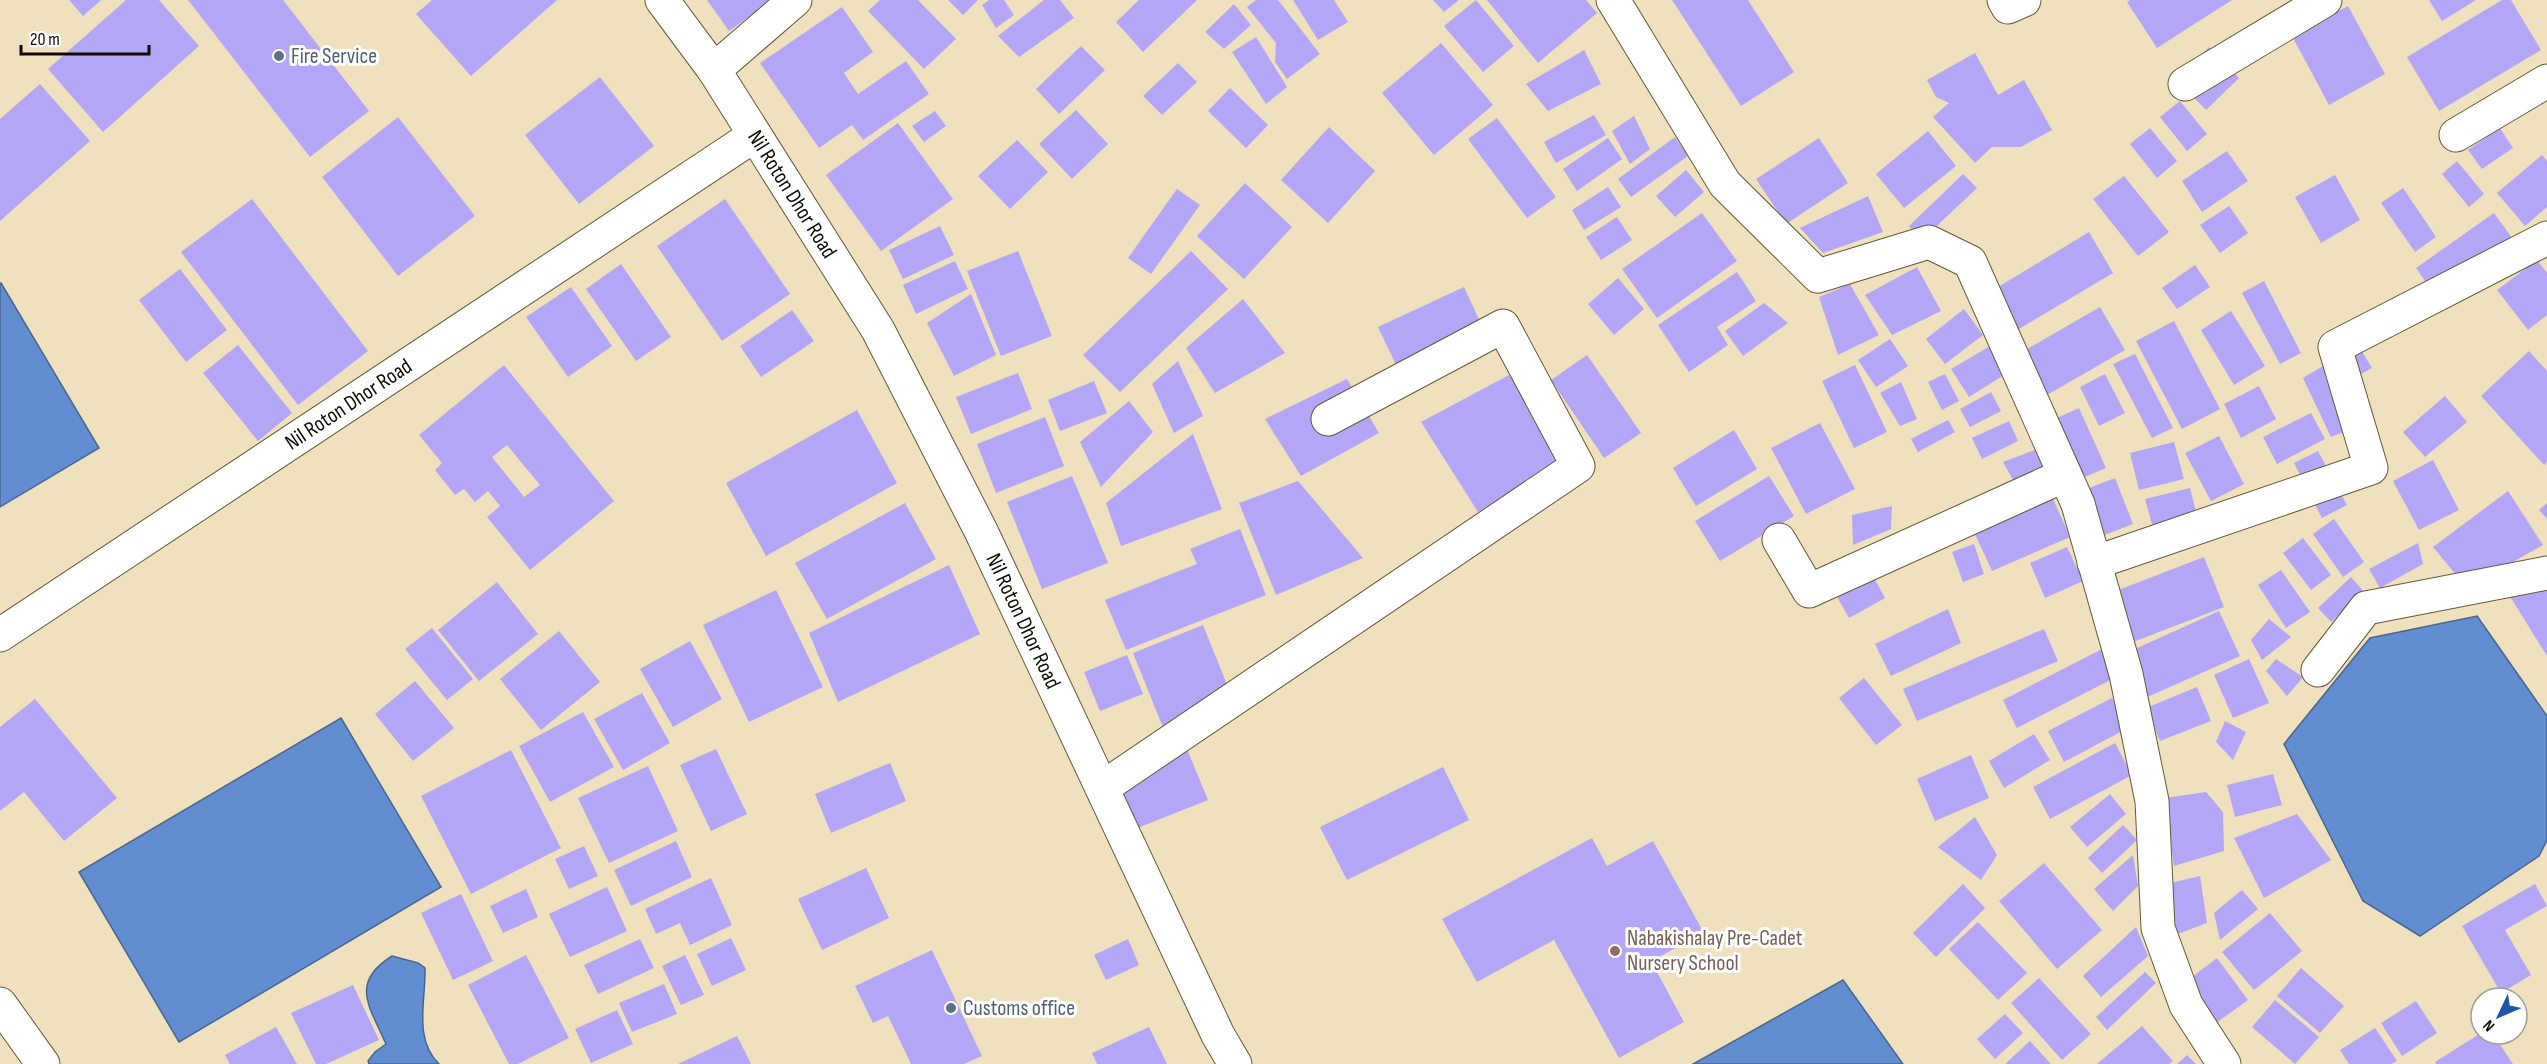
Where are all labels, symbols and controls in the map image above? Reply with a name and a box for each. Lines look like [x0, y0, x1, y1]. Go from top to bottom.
scale bar [21, 18, 148, 56]
text: 20 m [30, 29, 60, 50]
place label: Fire Service [291, 43, 377, 70]
marker: Fire Service [272, 49, 286, 63]
street label: Nil Roton Dhor Road [742, 125, 843, 263]
street label: Nil Roton Dhor Road [280, 353, 417, 456]
street label: Nil Roton Dhor Road [980, 549, 1067, 693]
place label: Nabakishalay Pre-Cadet Nursery School [1627, 925, 1803, 977]
marker: Nabakishalay Pre-Cadet Nursery School [1608, 944, 1622, 958]
north arrow [2469, 986, 2529, 1046]
place label: Customs office [963, 995, 1075, 1022]
marker: Customs office [944, 1001, 958, 1015]
text: N [2479, 1016, 2499, 1035]

